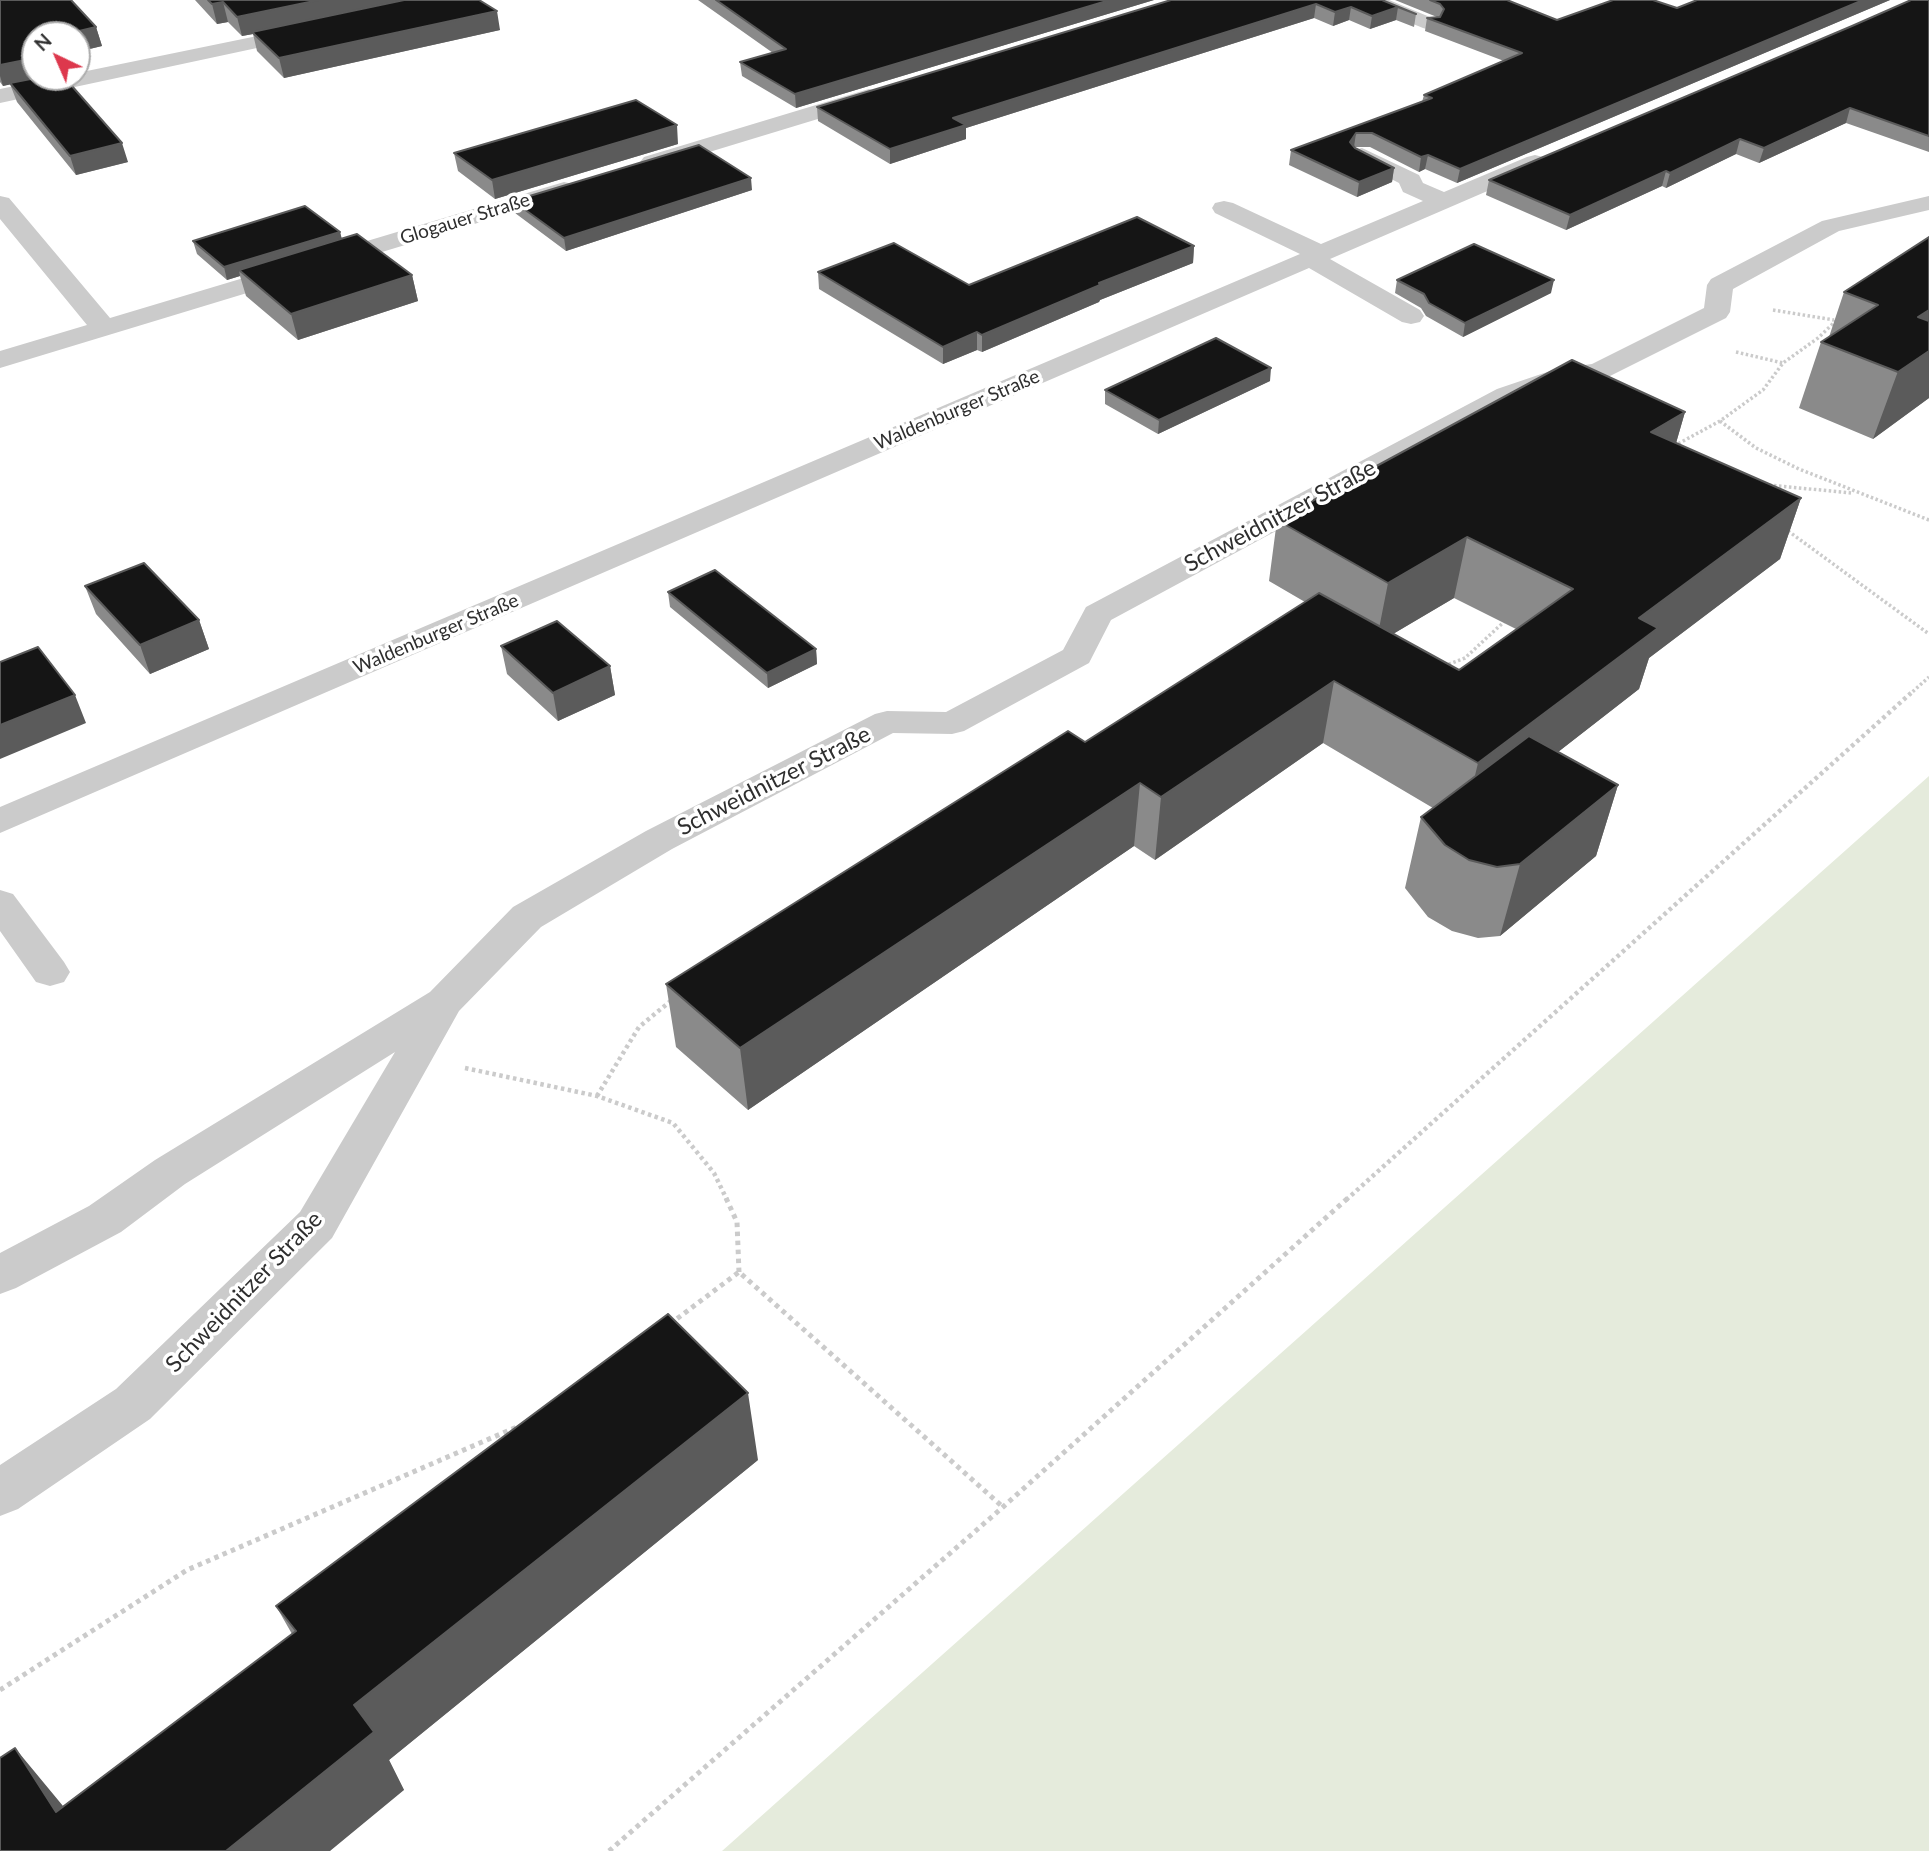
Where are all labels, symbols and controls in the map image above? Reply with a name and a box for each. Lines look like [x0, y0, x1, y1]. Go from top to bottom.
north arrow [21, 21, 91, 91]
text: N [29, 29, 56, 55]
street label: Glogauer Straße [397, 188, 533, 250]
street label: Waldenburger Straße [871, 365, 1043, 455]
street label: Schweidnitzer Straße [1179, 454, 1381, 578]
street label: Waldenburger Straße [350, 589, 522, 679]
street label: Schweidnitzer Straße [673, 720, 875, 842]
street label: Schweidnitzer Straße [160, 1206, 328, 1378]

